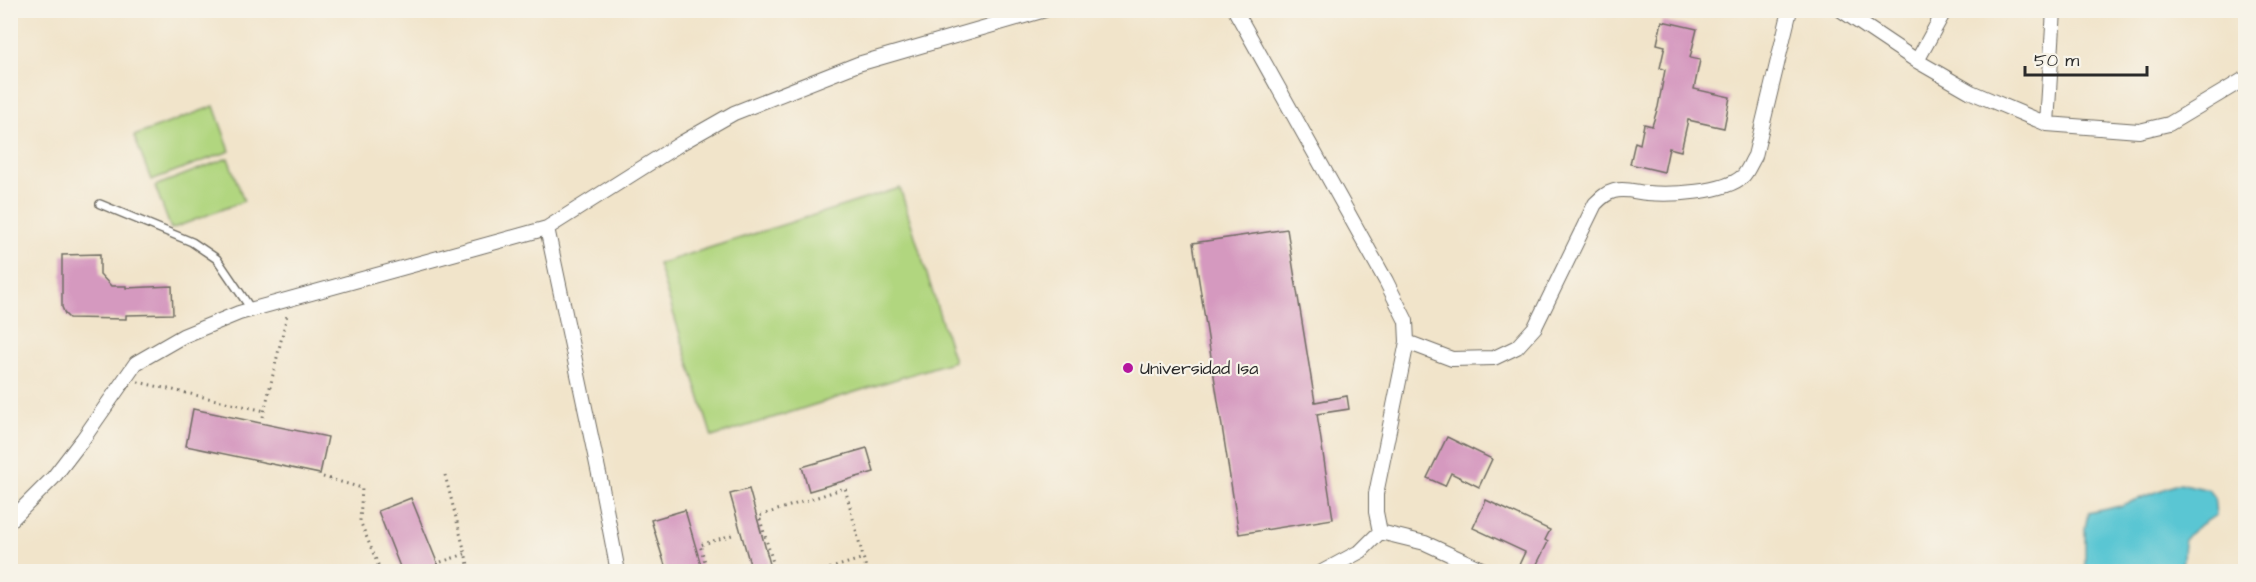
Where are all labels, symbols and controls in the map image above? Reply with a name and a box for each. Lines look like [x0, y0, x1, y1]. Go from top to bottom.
scale bar [2025, 39, 2146, 77]
text: 50 m [2034, 48, 2079, 73]
place label: Universidad Isa [1140, 356, 1258, 381]
marker: Universidad Isa [1121, 361, 1135, 375]

